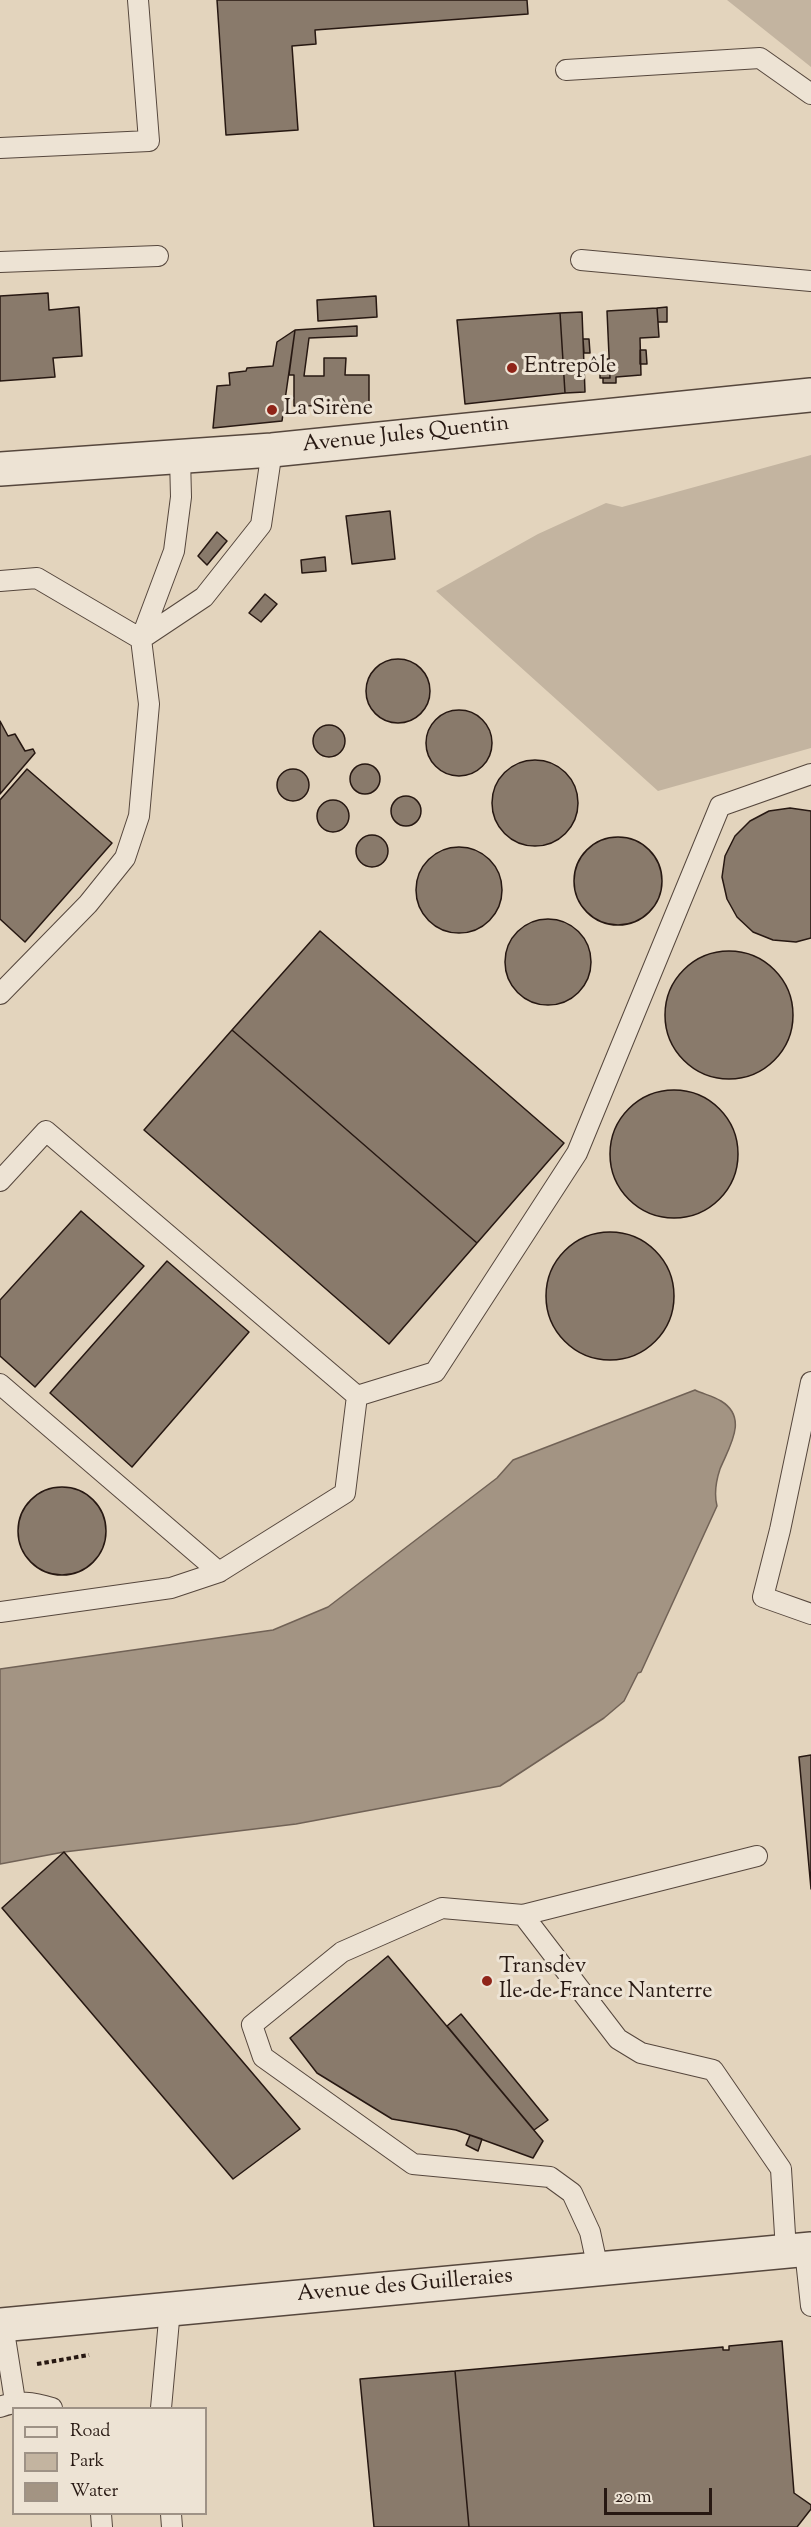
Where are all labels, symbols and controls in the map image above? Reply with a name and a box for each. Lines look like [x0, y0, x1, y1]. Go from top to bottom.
place label: Entrepôle [524, 355, 616, 381]
marker: Entrepôle [505, 361, 519, 375]
place label: La Sirène [284, 397, 373, 423]
marker: La Sirène [265, 403, 279, 417]
street label: Avenue Jules Quentin [301, 412, 511, 460]
place label: Transdev Ile-de-France Nanterre [499, 1955, 713, 2006]
marker: Transdev Ile-de-France Nanterre [480, 1974, 494, 1988]
street label: Avenue des Guilleraies [296, 2264, 514, 2310]
legend [12, 2407, 207, 2515]
text: Road [70, 2419, 110, 2445]
text: Park [70, 2449, 104, 2475]
scale bar [607, 2476, 715, 2514]
text: Water [70, 2479, 118, 2505]
text: 20 m [615, 2485, 652, 2511]

